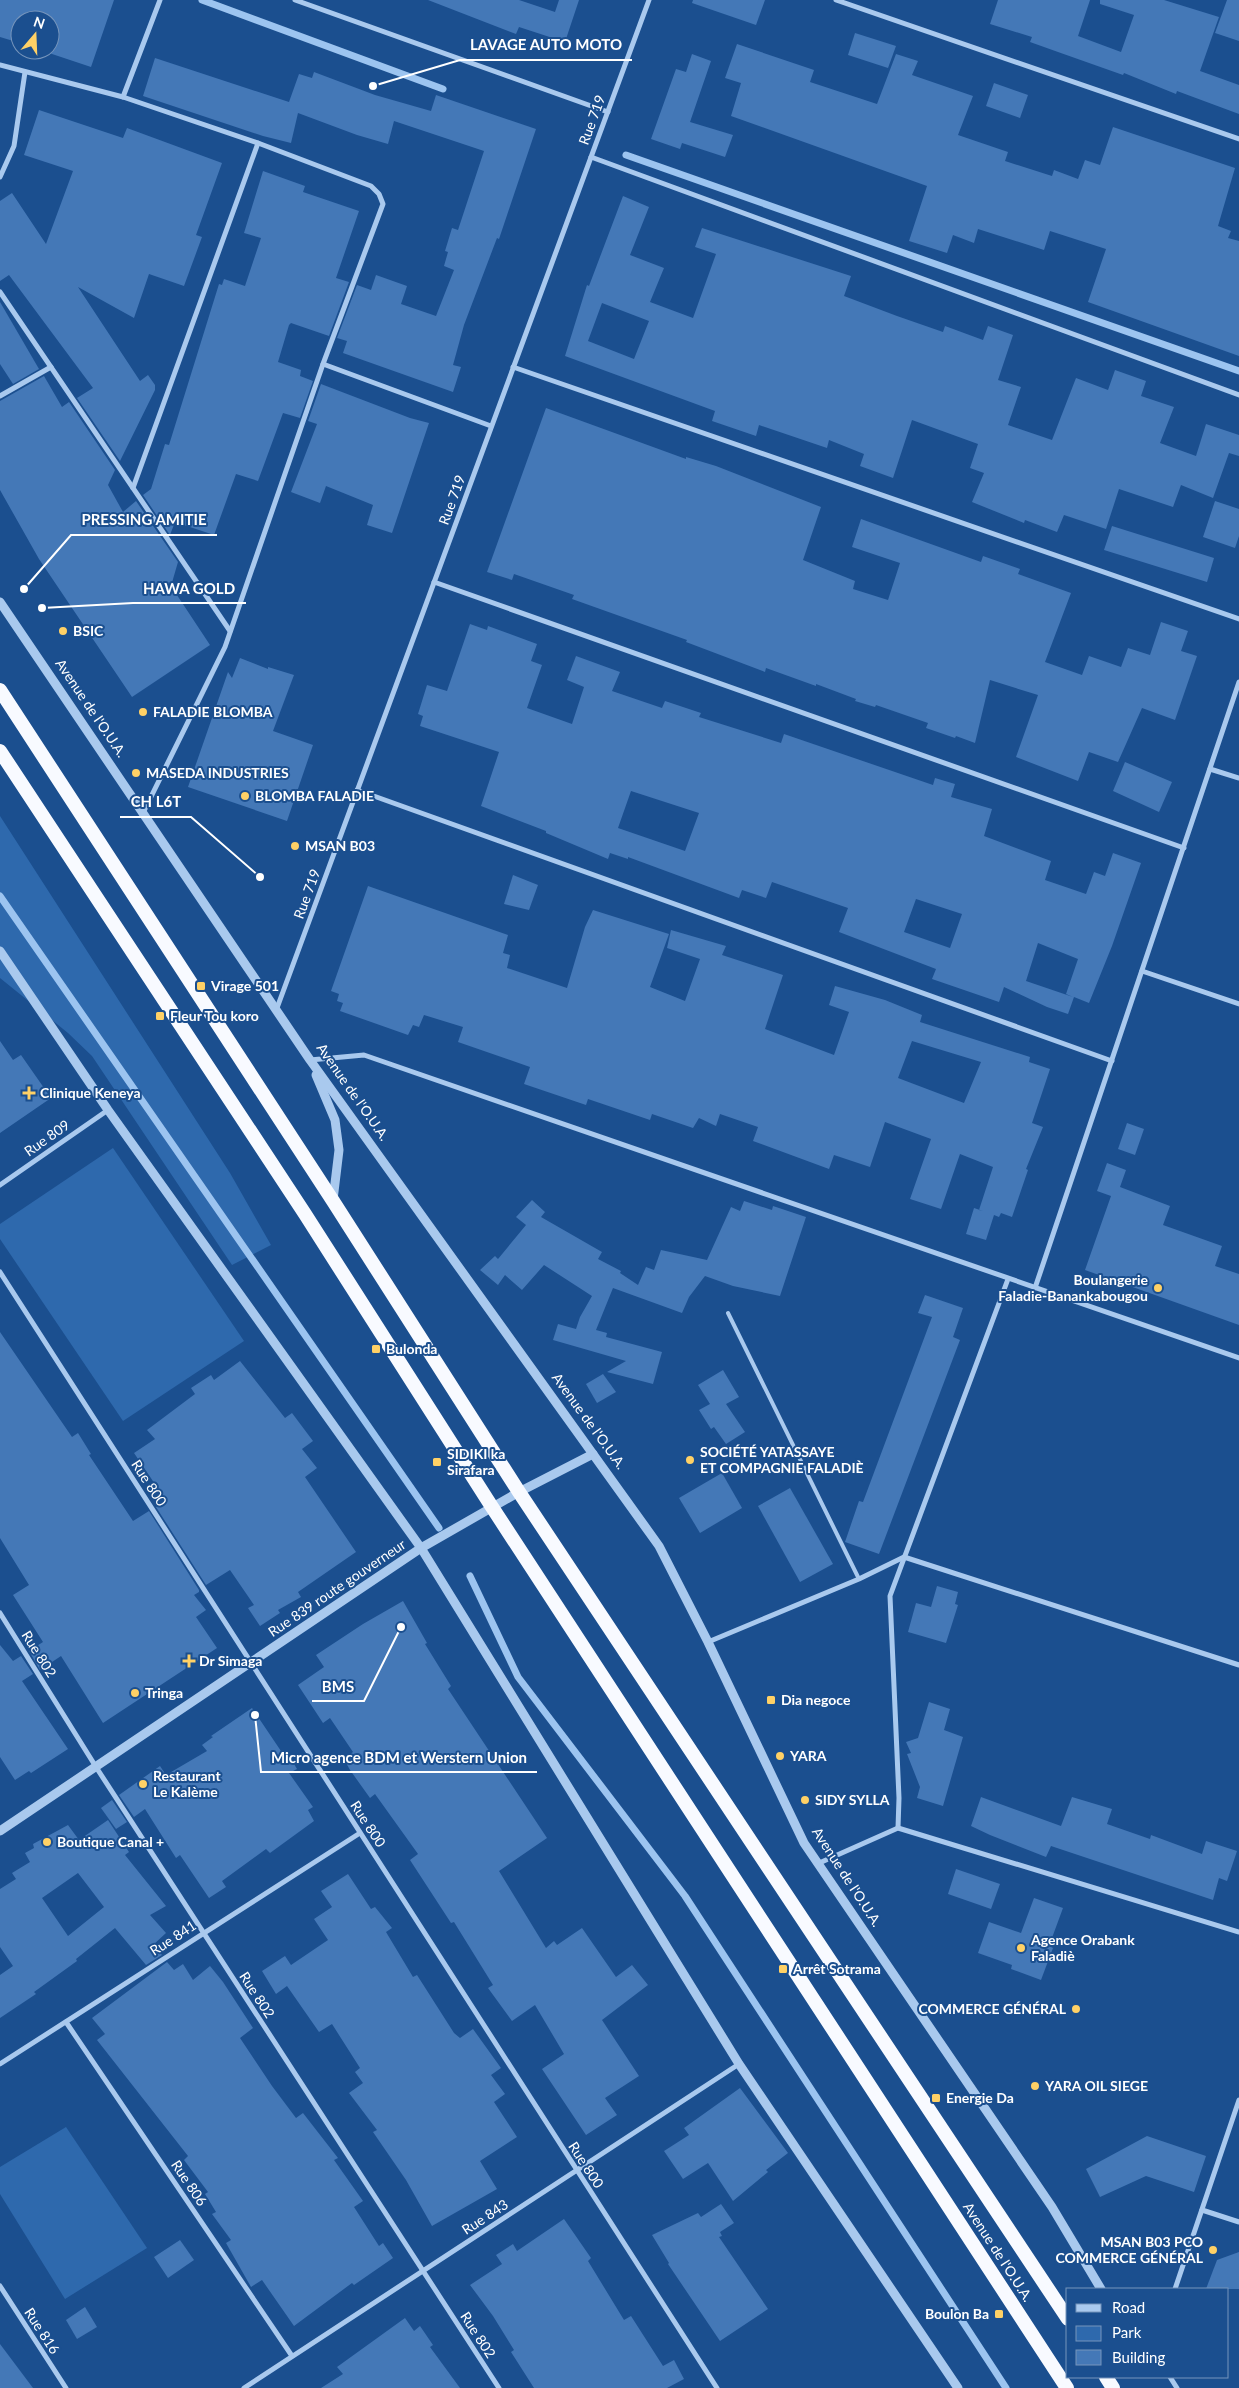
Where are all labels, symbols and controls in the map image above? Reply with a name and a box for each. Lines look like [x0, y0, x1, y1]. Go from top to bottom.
north arrow [10, 10, 60, 60]
text: N [32, 12, 47, 32]
callout: LAVAGE AUTO MOTO [460, 30, 632, 60]
text: LAVAGE AUTO MOTO [470, 35, 622, 53]
street label: Rue 719 [575, 93, 608, 147]
street label: Rue 719 [435, 473, 468, 527]
callout: PRESSING AMITIE [71, 505, 217, 535]
text: PRESSING AMITIE [81, 510, 207, 528]
callout: HAWA GOLD [133, 573, 246, 603]
text: HAWA GOLD [143, 579, 235, 597]
place label: BSIC [73, 622, 104, 639]
marker: BSIC [57, 625, 69, 637]
street label: Avenue de l'O.U.A. [52, 655, 131, 760]
place label: FALADIE BLOMBA [153, 703, 273, 720]
marker: FALADIE BLOMBA [137, 706, 149, 718]
place label: MASEDA INDUSTRIES [146, 764, 289, 781]
marker: MASEDA INDUSTRIES [130, 767, 142, 779]
callout: CH L6T [120, 787, 191, 817]
place label: BLOMBA FALADIE [255, 787, 374, 804]
marker: BLOMBA FALADIE [239, 790, 251, 802]
text: CH L6T [131, 792, 181, 810]
place label: MSAN B03 [305, 837, 375, 854]
marker: MSAN B03 [289, 840, 301, 852]
street label: Rue 719 [290, 867, 323, 921]
place label: Virage 501 [210, 977, 279, 994]
marker: Virage 501 [195, 980, 207, 992]
place label: Fleur Tou koro [170, 1007, 259, 1024]
marker: Fleur Tou koro [154, 1010, 166, 1022]
street label: Avenue de l'O.U.A. [313, 1040, 393, 1144]
place label: Clinique Keneya [40, 1084, 141, 1101]
marker: Clinique Keneya [22, 1086, 36, 1100]
street label: Rue 809 [21, 1116, 73, 1159]
place label: Boulangerie Faladie-Banankabougou [998, 1271, 1149, 1304]
marker: Boulangerie Faladie-Banankabougou [1152, 1282, 1164, 1294]
place label: Bulonda [386, 1340, 437, 1357]
marker: Bulonda [370, 1343, 382, 1355]
street label: Avenue de l'O.U.A. [549, 1369, 630, 1472]
place label: SOCIÉTÉ YATASSAYE ET COMPAGNIE FALADIÈ [700, 1443, 864, 1476]
place label: SIDIKI ka Sirafara [447, 1445, 505, 1478]
marker: SOCIÉTÉ YATASSAYE ET COMPAGNIE FALADIÈ [684, 1454, 696, 1466]
street label: Rue 800 [128, 1456, 171, 1509]
marker: SIDIKI ka Sirafara [431, 1456, 443, 1468]
street label: Rue 839 route gouverneur [265, 1535, 409, 1640]
street label: Rue 802 [19, 1627, 60, 1680]
place label: Dr Simaga [199, 1652, 262, 1669]
marker: Dr Simaga [183, 1655, 195, 1667]
callout: BMS [312, 1671, 364, 1701]
text: BMS [322, 1677, 354, 1695]
place label: Tringa [145, 1684, 183, 1701]
marker: Tringa [129, 1687, 141, 1699]
place label: Dia negoce [781, 1691, 851, 1708]
marker: Dia negoce [765, 1694, 777, 1706]
callout: Micro agence BDM et Werstern Union [261, 1742, 537, 1772]
place label: YARA [789, 1747, 827, 1764]
text: Micro agence BDM et Werstern Union [271, 1748, 527, 1766]
marker: YARA [774, 1750, 786, 1762]
place label: Restaurant Le Kalème [153, 1767, 221, 1800]
marker: Restaurant Le Kalème [137, 1778, 149, 1790]
place label: SIDY SYLLA [815, 1791, 890, 1808]
marker: SIDY SYLLA [799, 1794, 811, 1806]
street label: Rue 800 [347, 1797, 390, 1850]
street label: Avenue de l'O.U.A. [809, 1824, 886, 1930]
place label: Boutique Canal + [57, 1833, 164, 1850]
marker: Boutique Canal + [41, 1836, 53, 1848]
street label: Rue 841 [146, 1916, 199, 1959]
place label: Agence Orabank Faladiè [1030, 1931, 1135, 1964]
marker: Agence Orabank Faladiè [1015, 1942, 1027, 1954]
place label: Arrêt Sotrama [792, 1960, 881, 1977]
marker: Arrêt Sotrama [777, 1963, 789, 1975]
street label: Rue 802 [236, 1968, 279, 2021]
place label: COMMERCE GÉNÉRAL [919, 2000, 1067, 2017]
marker: COMMERCE GÉNÉRAL [1070, 2003, 1082, 2015]
place label: YARA OIL SIEGE [1044, 2077, 1148, 2094]
marker: YARA OIL SIEGE [1029, 2080, 1041, 2092]
place label: Energie Da [946, 2089, 1014, 2106]
marker: Energie Da [930, 2092, 942, 2104]
street label: Rue 800 [565, 2138, 608, 2191]
street label: Rue 806 [168, 2157, 211, 2209]
street label: Rue 843 [458, 2195, 511, 2238]
street label: Avenue de l'O.U.A. [960, 2199, 1037, 2305]
place label: MSAN B03 PCO COMMERCE GÉNÉRAL [1056, 2233, 1204, 2266]
marker: MSAN B03 PCO COMMERCE GÉNÉRAL [1207, 2244, 1219, 2256]
legend [1066, 2288, 1229, 2378]
text: Road [1112, 2298, 1145, 2316]
street label: Rue 816 [21, 2304, 64, 2357]
place label: Boulon Ba [925, 2305, 989, 2322]
street label: Rue 802 [457, 2308, 500, 2361]
marker: Boulon Ba [993, 2308, 1005, 2320]
text: Park [1112, 2323, 1142, 2341]
text: Building [1112, 2348, 1165, 2366]

